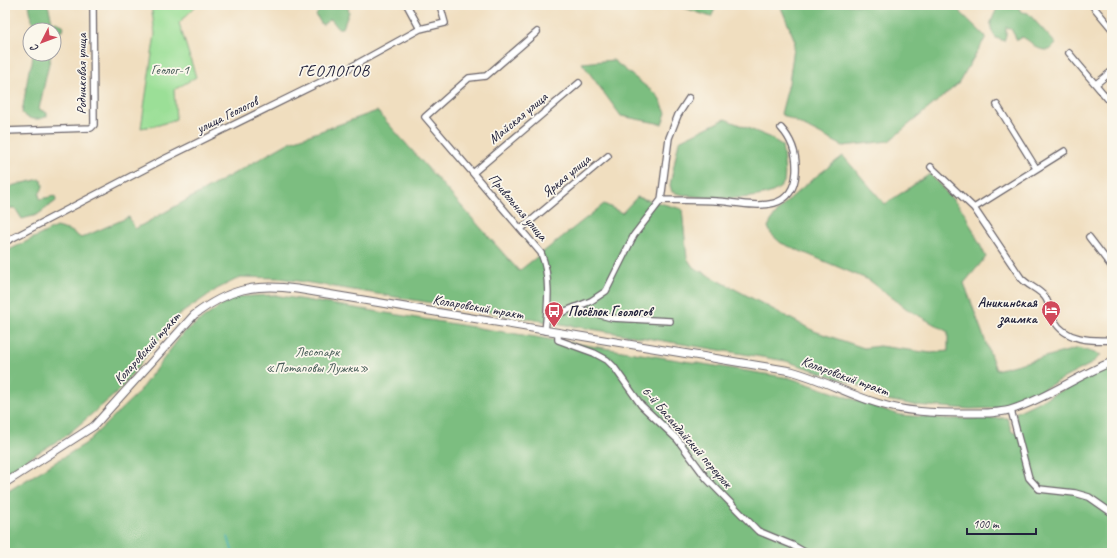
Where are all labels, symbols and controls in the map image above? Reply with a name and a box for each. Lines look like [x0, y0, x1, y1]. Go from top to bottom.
north arrow [22, 22, 62, 62]
street label: Родниковая улица [73, 32, 90, 115]
text: С [26, 41, 42, 55]
park label: Геолог-1 [151, 61, 190, 78]
district label: ГЕОЛОГОВ [298, 61, 371, 81]
street label: Майская улица [485, 88, 552, 148]
street label: улица Геологов [193, 92, 263, 138]
street label: Яркая улица [538, 150, 595, 201]
street label: Привольная улица [485, 170, 552, 245]
street label: Коларовский тракт [432, 291, 525, 323]
place label: Аникинская заимка [978, 294, 1039, 328]
hotel icon: Аникинская заимка [1040, 299, 1062, 327]
bus stop icon: Посёлок Геологов [543, 300, 565, 328]
place label: Посёлок Геологов [568, 303, 654, 320]
street label: Коларовский тракт [110, 308, 184, 388]
park label: Лесопарк «Потаповы Лужки» [266, 343, 369, 376]
street label: Коларовский тракт [799, 352, 892, 400]
street label: 6-й Басандайский переулок [638, 383, 737, 493]
scale bar [967, 510, 1036, 536]
text: 100 m [973, 516, 1000, 532]

